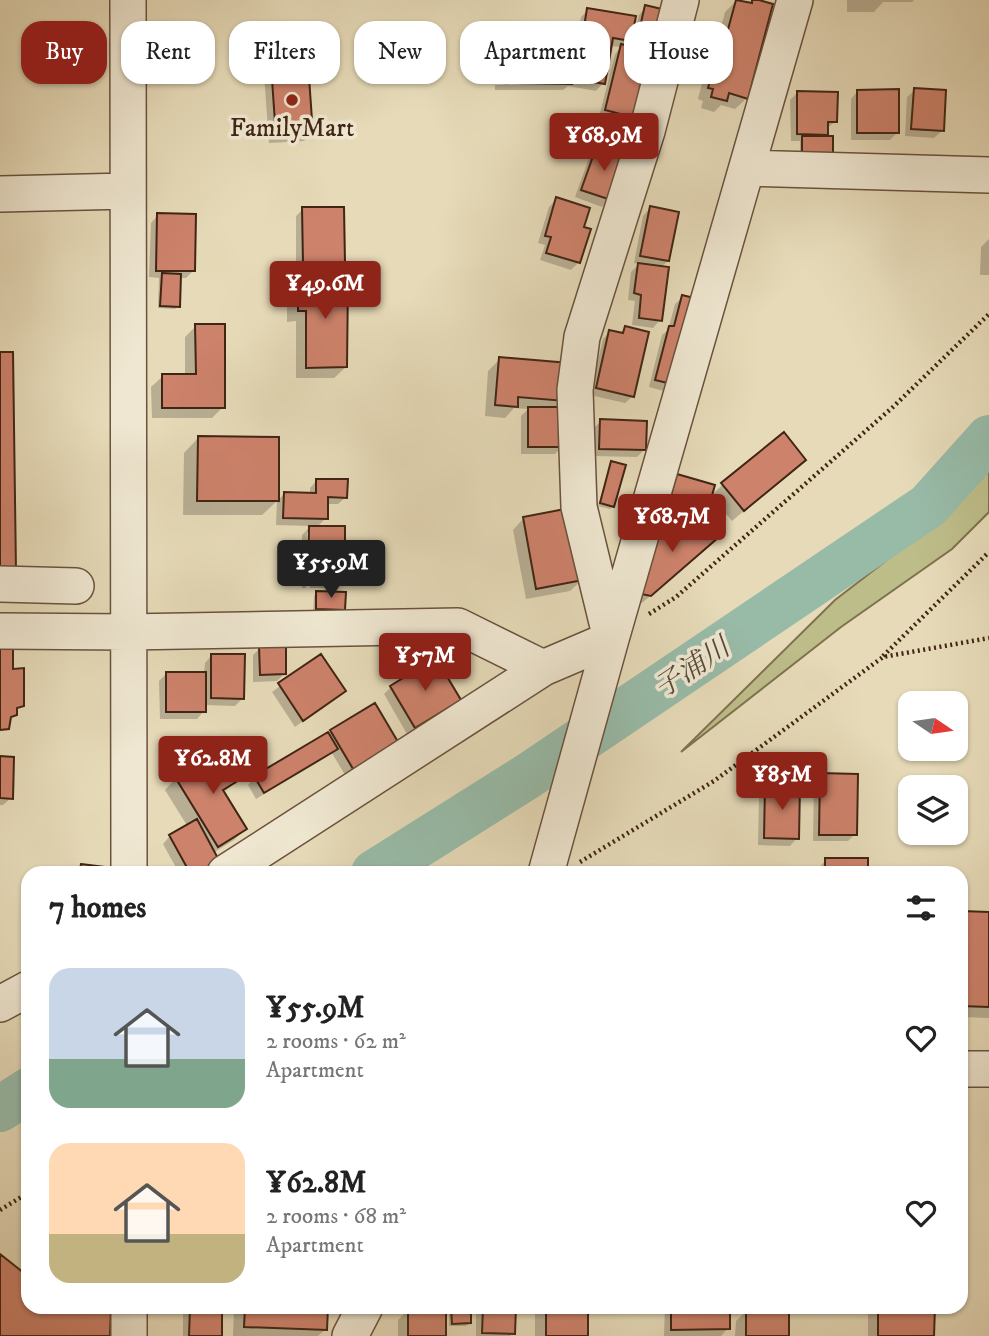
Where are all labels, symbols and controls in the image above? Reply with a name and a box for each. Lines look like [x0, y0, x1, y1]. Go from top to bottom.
chip: Buy [21, 21, 107, 84]
chip: Rent [121, 21, 215, 84]
chip: Filters [229, 21, 340, 84]
chip: New [354, 21, 446, 84]
chip: Apartment [460, 21, 610, 84]
chip: House [624, 21, 733, 84]
marker: FamilyMart [284, 92, 300, 108]
place label: FamilyMart [230, 112, 354, 145]
pin: ¥68.9M [547, 114, 661, 173]
text: ¥68.9M [566, 121, 642, 150]
pin: ¥49.6M [268, 262, 382, 321]
text: ¥49.6M [286, 269, 364, 298]
pin: ¥68.7M [615, 494, 729, 554]
text: ¥68.7M [634, 502, 710, 531]
pin: ¥55.9M [274, 540, 388, 600]
text: ¥55.9M [293, 548, 369, 577]
water label: 子浦川 [647, 629, 739, 706]
pin: ¥57M [384, 634, 466, 693]
text: ¥57M [395, 641, 455, 670]
north arrow [898, 691, 968, 761]
map controls [898, 691, 968, 845]
pin: ¥62.8M [156, 736, 270, 796]
text: ¥62.8M [174, 744, 252, 773]
pin: ¥85M [741, 752, 823, 812]
text: ¥85M [752, 760, 812, 789]
button: layers [898, 775, 968, 845]
icon: filters [902, 889, 940, 927]
text: 7 homes [49, 890, 146, 927]
text: ¥55.9M [266, 990, 365, 1027]
icon: home [105, 996, 189, 1080]
icon: heart [902, 1019, 940, 1057]
text: 2 rooms · 62 m² [266, 1027, 406, 1056]
text: Apartment [266, 1056, 364, 1085]
text: ¥62.8M [266, 1165, 366, 1202]
icon: home [105, 1171, 189, 1255]
icon: heart [902, 1194, 940, 1232]
text: 2 rooms · 68 m² [266, 1202, 406, 1231]
text: Apartment [266, 1231, 364, 1260]

